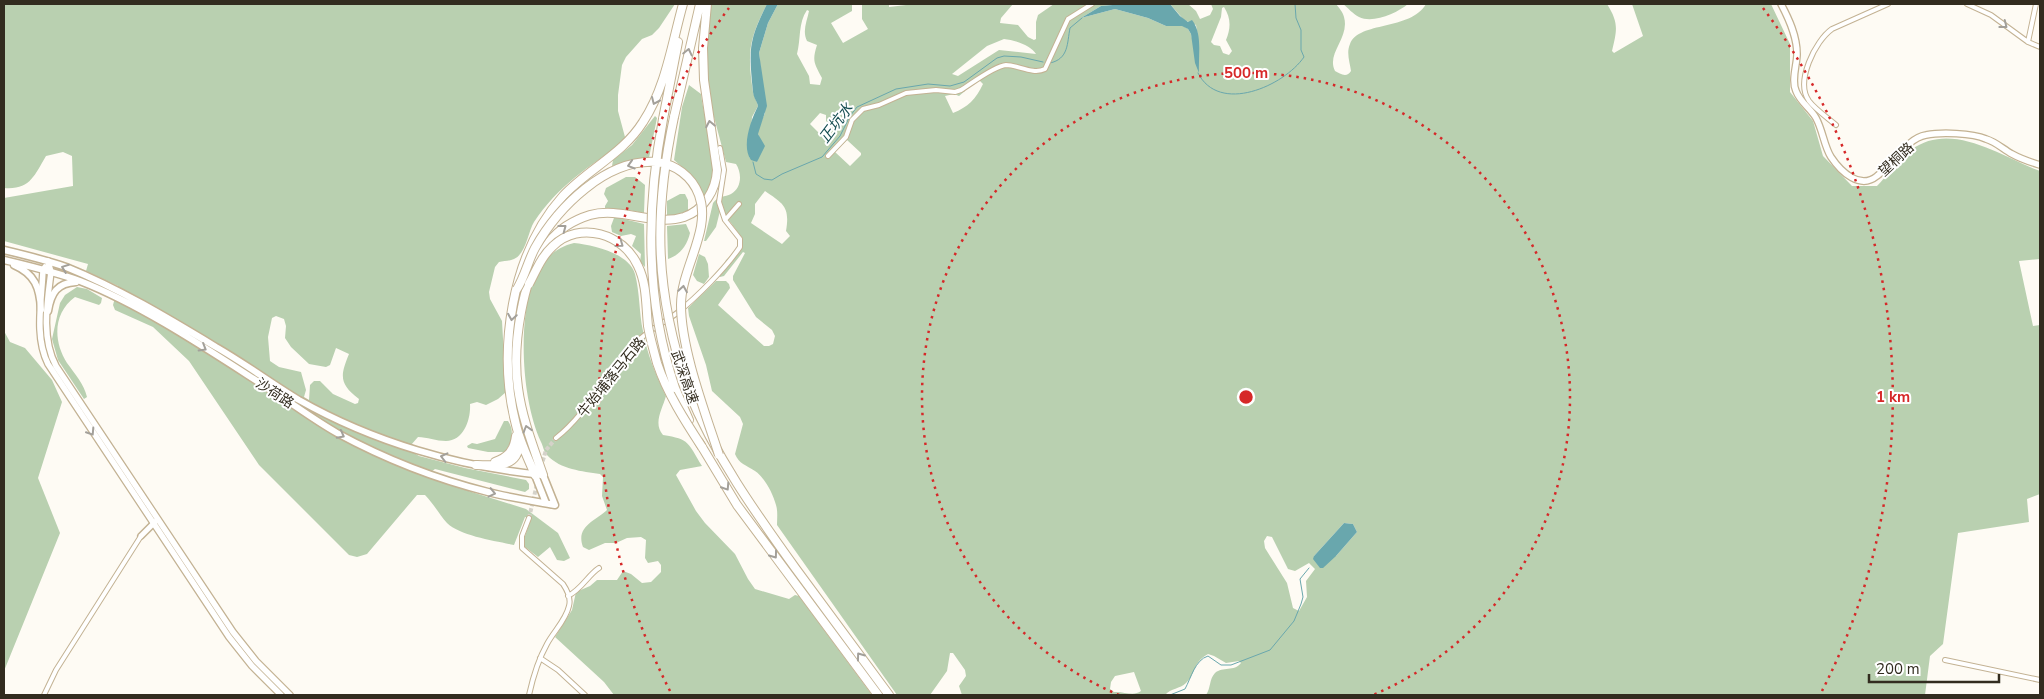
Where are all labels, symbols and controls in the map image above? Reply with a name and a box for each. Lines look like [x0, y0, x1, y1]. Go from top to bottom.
one-way arrow [1998, 19, 2007, 27]
one-way arrow [682, 48, 693, 57]
text: 500 m [1224, 63, 1268, 83]
one-way arrow [650, 96, 661, 105]
water label: 正坑水 [814, 98, 858, 147]
one-way arrow [706, 120, 716, 128]
street label: 望桐路 [1875, 138, 1918, 181]
one-way arrow [627, 160, 635, 170]
one-way arrow [557, 226, 566, 234]
one-way arrow [614, 238, 624, 247]
one-way arrow [62, 264, 70, 274]
one-way arrow [677, 284, 688, 292]
one-way arrow [507, 313, 518, 321]
street label: 牛始埔落马石路 [573, 333, 650, 421]
one-way arrow [198, 341, 207, 351]
street label: 武深高速 [666, 348, 703, 407]
street label: 沙荷路 [252, 374, 298, 413]
text: 1 km [1876, 387, 1910, 407]
centre of rings [1237, 388, 1255, 406]
one-way arrow [85, 426, 94, 435]
one-way arrow [523, 426, 533, 434]
one-way arrow [335, 429, 344, 439]
one-way arrow [439, 452, 448, 463]
one-way arrow [719, 481, 729, 490]
one-way arrow [487, 487, 496, 498]
one-way arrow [768, 549, 777, 559]
one-way arrow [857, 652, 866, 662]
scale bar [1869, 652, 1999, 684]
text: 200 m [1876, 659, 1920, 679]

